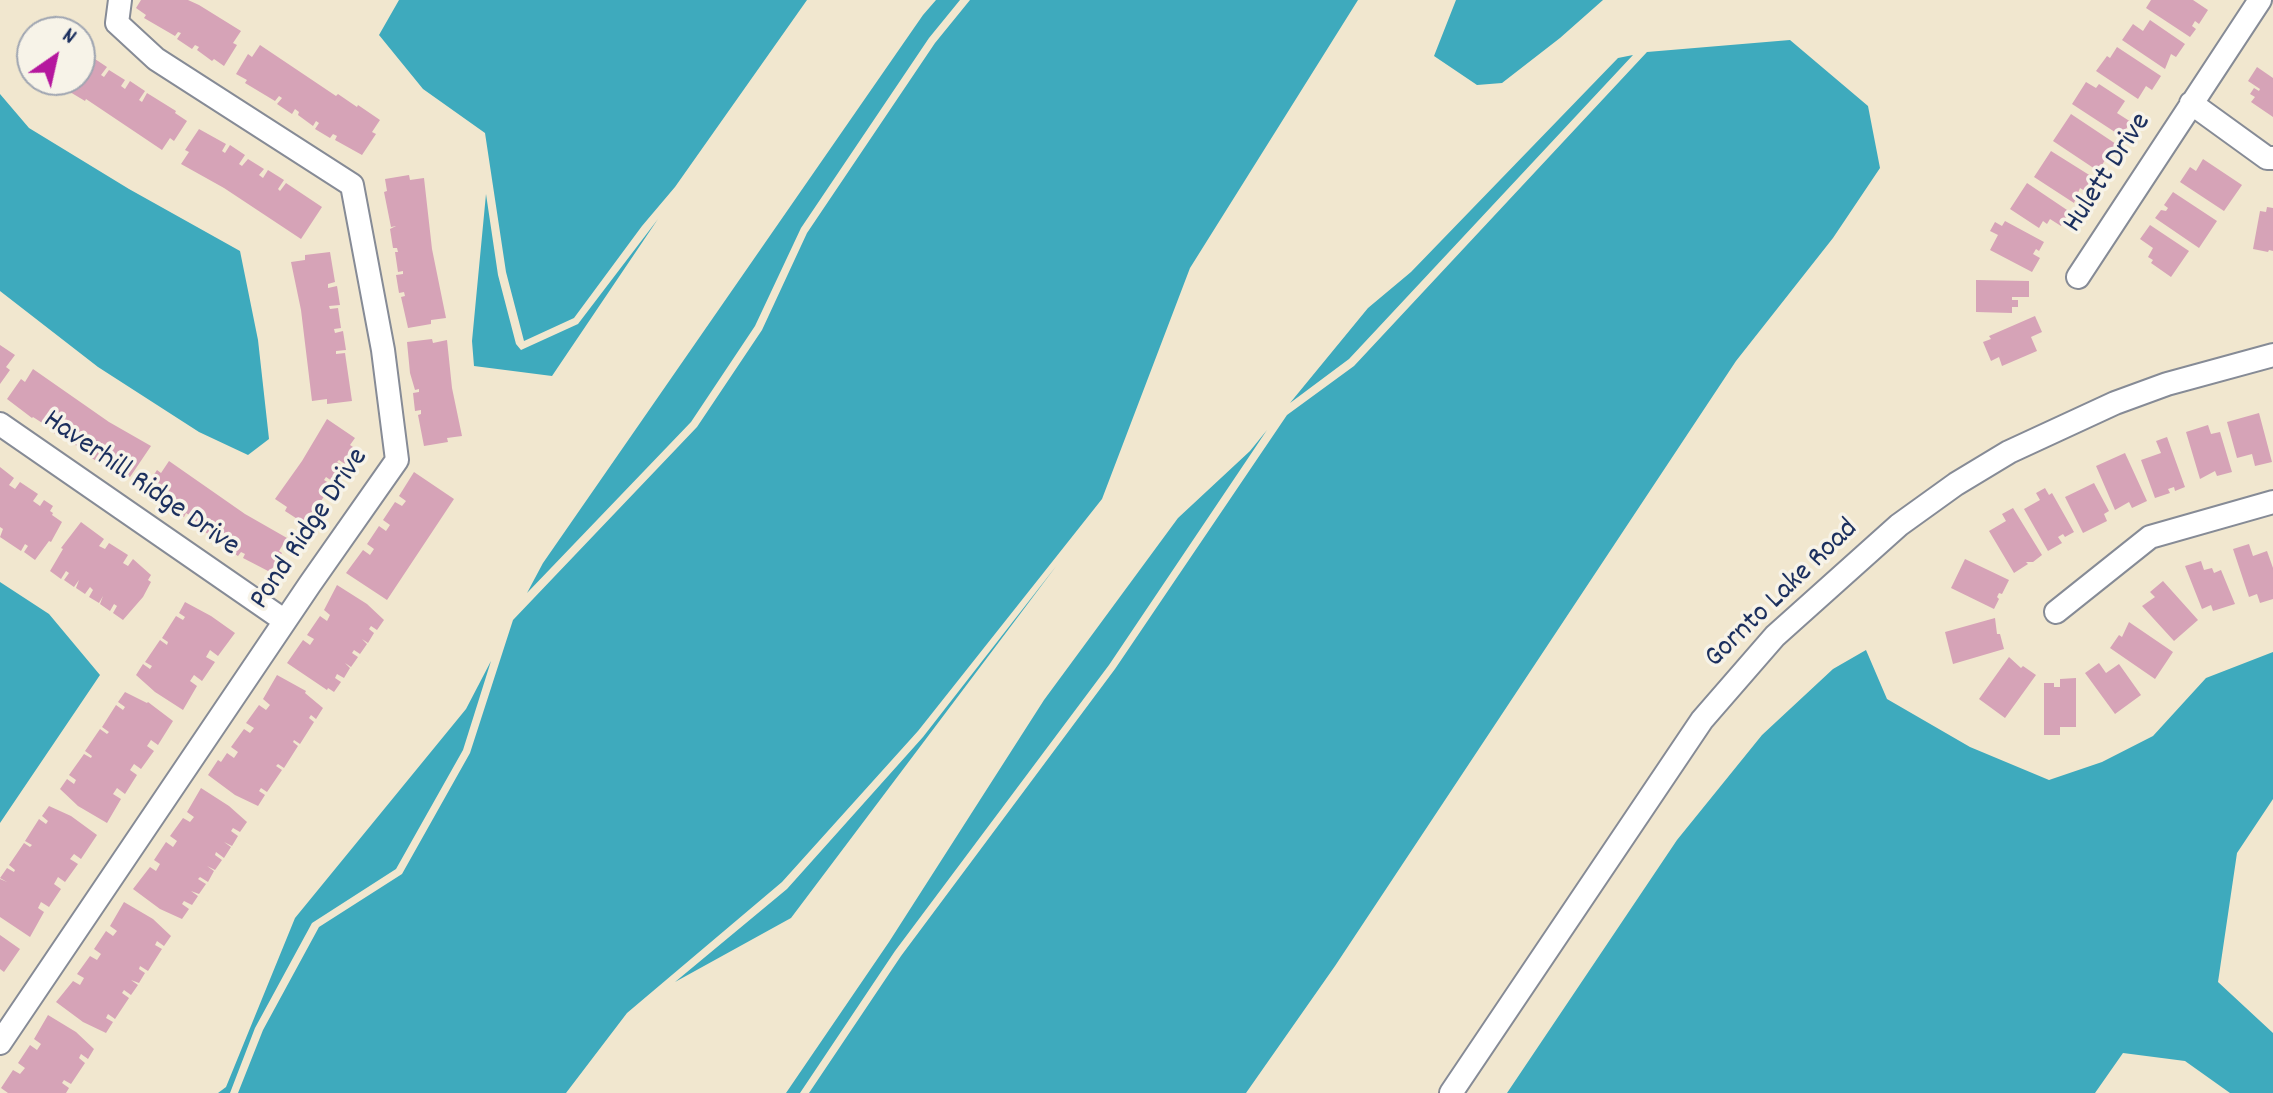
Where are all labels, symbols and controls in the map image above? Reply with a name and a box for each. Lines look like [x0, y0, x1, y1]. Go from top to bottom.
north arrow [16, 16, 96, 96]
text: N [55, 21, 82, 53]
street label: Hulett Drive [2057, 107, 2161, 241]
street label: Haverhill Ridge Drive [35, 404, 245, 566]
street label: Pond Ridge Drive [244, 442, 378, 618]
street label: Gornto Lake Road [1699, 513, 1867, 677]

